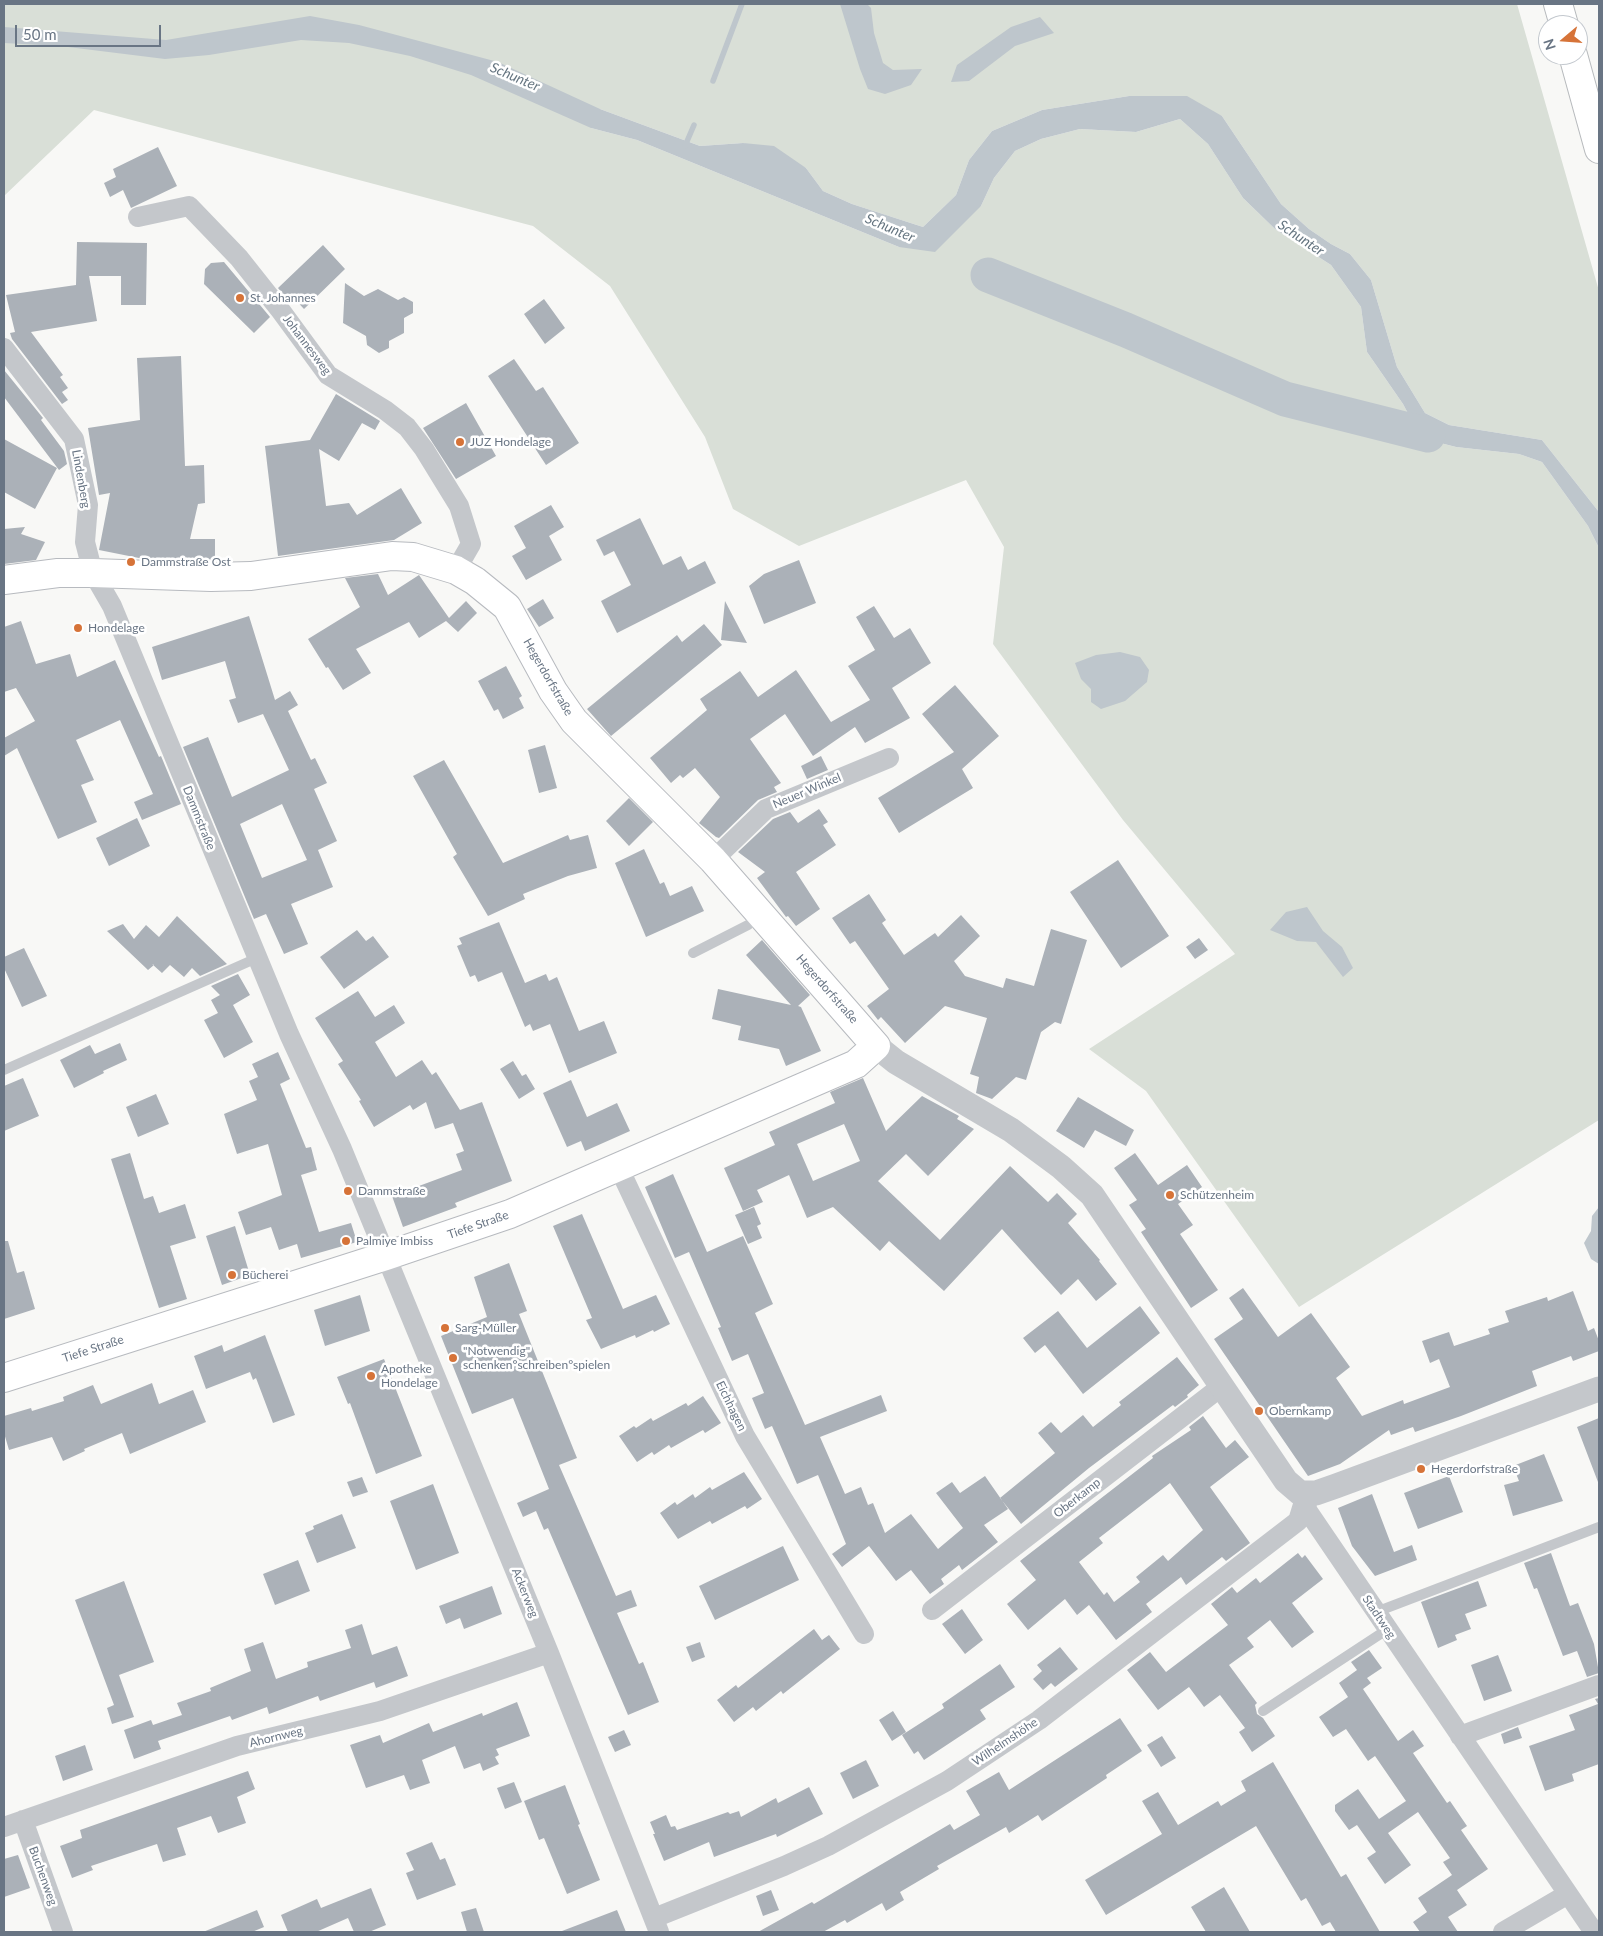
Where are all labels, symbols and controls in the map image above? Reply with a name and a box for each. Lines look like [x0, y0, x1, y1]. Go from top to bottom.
scale bar [18, 15, 164, 47]
north arrow [1538, 15, 1588, 65]
text: 50 m [23, 25, 57, 43]
text: N [1539, 37, 1559, 52]
water label: Schunter [488, 59, 542, 95]
water label: Schunter [863, 210, 917, 246]
water label: Schunter [1275, 217, 1327, 259]
place label: St. Johannes [250, 291, 316, 305]
marker: St. Johannes [234, 292, 246, 304]
street label: Johannesweg [280, 312, 334, 378]
place label: JUZ Hondelage [470, 435, 551, 449]
marker: JUZ Hondelage [454, 436, 466, 448]
street label: Lindenberg [69, 449, 93, 509]
place label: Dammstraße Ost [141, 555, 231, 569]
marker: Dammstraße Ost [125, 556, 137, 568]
place label: Hondelage [88, 621, 145, 635]
marker: Hondelage [72, 622, 84, 634]
street label: Hegerdorfstraße [520, 636, 576, 718]
street label: Neuer Winkel [771, 770, 843, 812]
street label: Dammstraße [180, 784, 218, 852]
street label: Hegerdorfstraße [793, 951, 861, 1027]
place label: Dammstraße [358, 1184, 426, 1198]
marker: Dammstraße [342, 1185, 354, 1197]
place label: Schützenheim [1180, 1188, 1254, 1202]
marker: Schützenheim [1164, 1189, 1176, 1201]
street label: Tiefe Straße [446, 1208, 510, 1242]
place label: Palmiye Imbiss [356, 1234, 433, 1248]
marker: Palmiye Imbiss [340, 1235, 352, 1247]
place label: Bücherei [242, 1268, 288, 1282]
marker: Bücherei [226, 1269, 238, 1281]
place label: Sarg-Müller [455, 1321, 516, 1335]
marker: Sarg-Müller [439, 1322, 451, 1334]
street label: Tiefe Straße [60, 1332, 126, 1366]
place label: "Notwendig" schenken°schreiben°spielen [463, 1344, 610, 1372]
marker: "Notwendig" schenken°schreiben°spielen [447, 1352, 459, 1364]
place label: Apotheke Hondelage [381, 1362, 438, 1390]
marker: Apotheke Hondelage [365, 1370, 377, 1382]
street label: Eichhagen [713, 1379, 749, 1433]
place label: Obernkamp [1269, 1404, 1331, 1418]
marker: Obernkamp [1253, 1405, 1265, 1417]
place label: Hegerdorfstraße [1431, 1462, 1518, 1476]
marker: Hegerdorfstraße [1415, 1463, 1427, 1475]
street label: Oberkamp [1051, 1475, 1103, 1521]
street label: Ackerweg [509, 1566, 541, 1620]
street label: Stadtweg [1359, 1592, 1399, 1642]
street label: Wilhelmshöhe [970, 1715, 1040, 1769]
street label: Ahornweg [248, 1723, 304, 1751]
street label: Buchenweg [26, 1845, 60, 1907]

